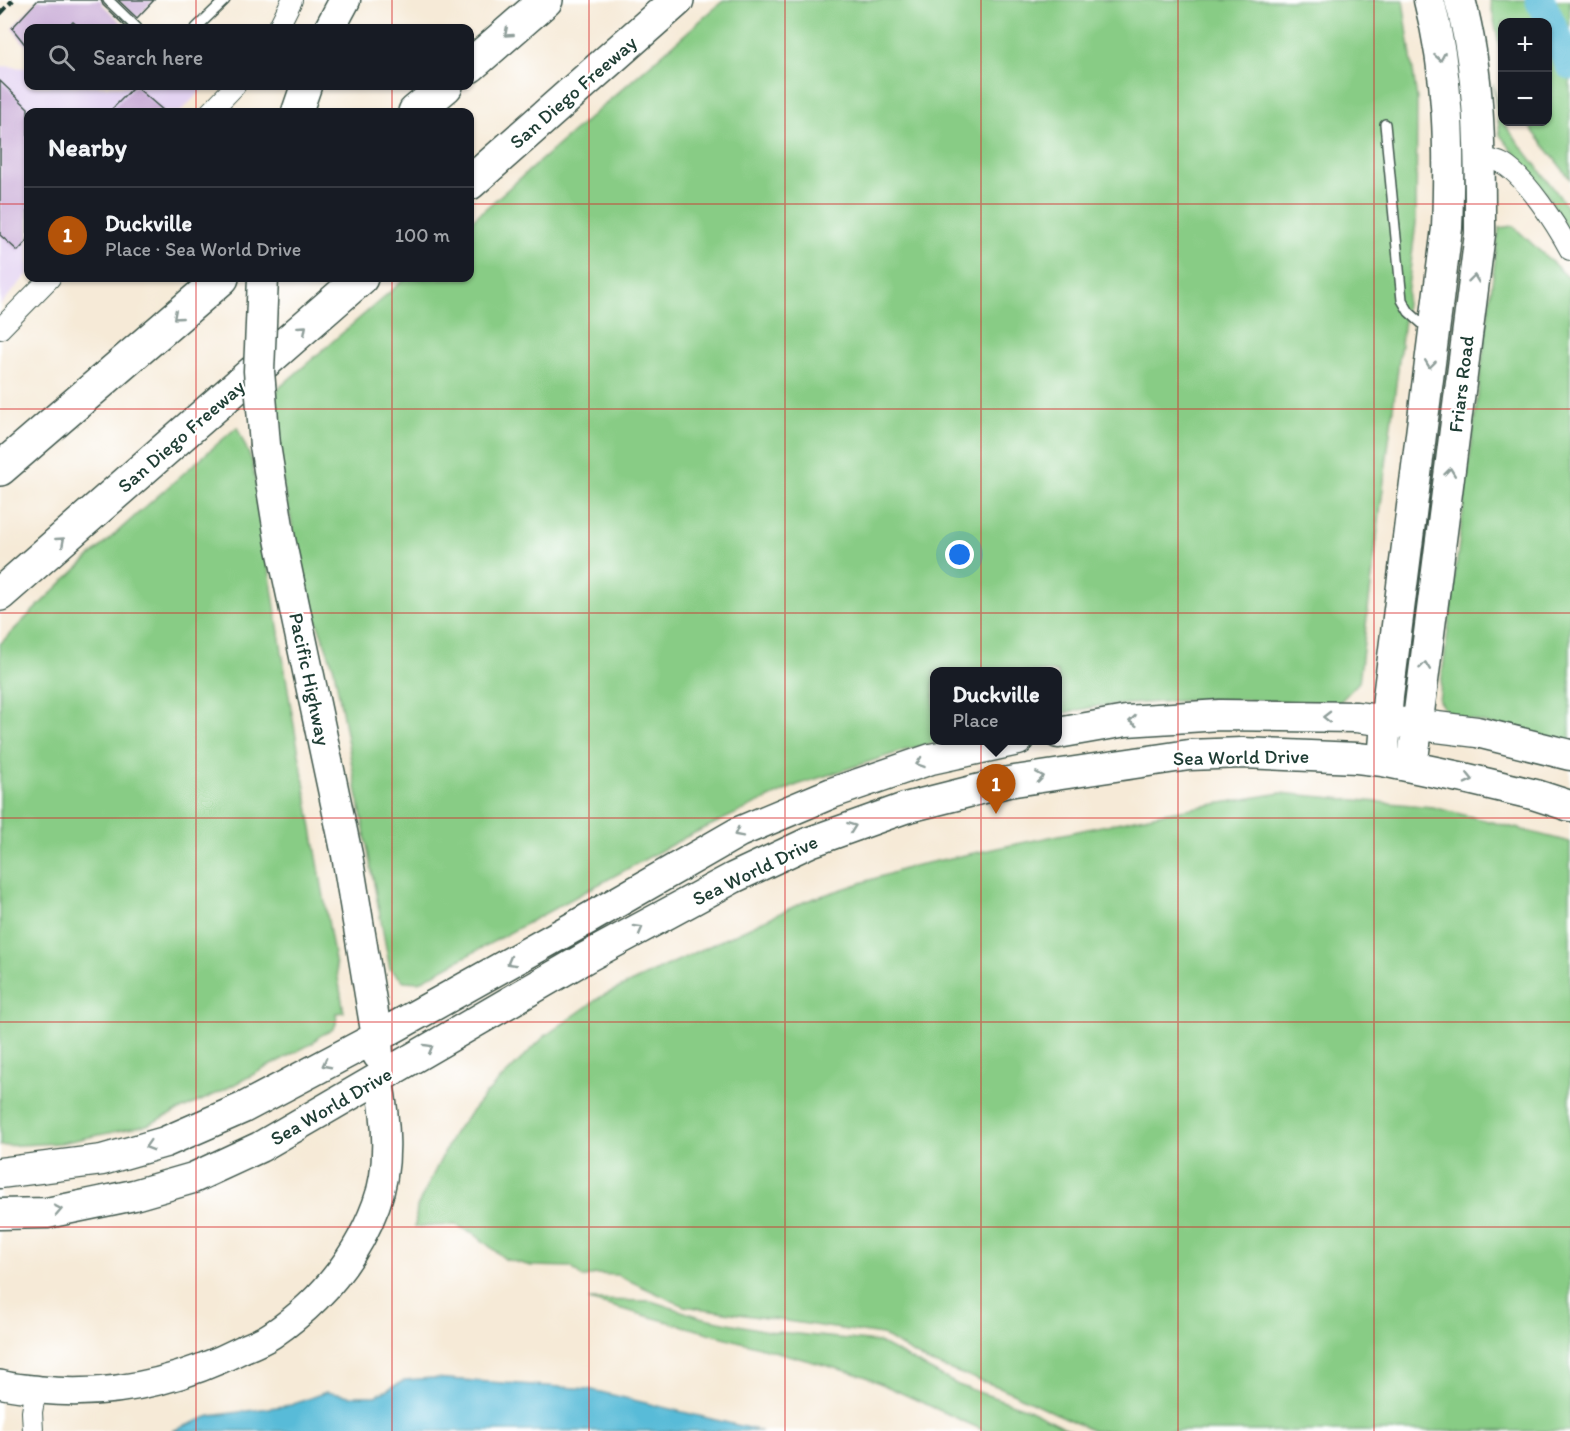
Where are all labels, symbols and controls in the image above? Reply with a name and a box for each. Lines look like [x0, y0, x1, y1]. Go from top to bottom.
map controls [1498, 18, 1552, 126]
button: + [1498, 18, 1552, 72]
search box [24, 24, 474, 90]
one-way arrow [504, 26, 515, 37]
street label: San Diego Freeway [505, 30, 642, 154]
icon: search [45, 41, 78, 74]
text: Search here [93, 44, 203, 71]
one-way arrow [1434, 53, 1446, 62]
button: − [1498, 72, 1552, 126]
text: Nearby [48, 131, 127, 163]
text: Duckville [105, 210, 192, 237]
text: 1 [63, 223, 72, 247]
text: 100 m [395, 223, 450, 247]
text: Place · Sea World Drive [105, 237, 301, 261]
one-way arrow [1467, 274, 1480, 284]
one-way arrow [173, 308, 184, 319]
one-way arrow [296, 325, 307, 336]
street label: Friars Road [1443, 334, 1479, 434]
one-way arrow [1424, 360, 1437, 369]
street label: San Diego Freeway [113, 374, 250, 498]
one-way arrow [1443, 468, 1455, 477]
one-way arrow [54, 537, 65, 548]
your location [945, 540, 974, 569]
street label: Pacific Highway [284, 610, 336, 748]
one-way arrow [1419, 661, 1431, 671]
popup [930, 667, 1062, 745]
text: Duckville [952, 681, 1040, 708]
text: Place [952, 708, 999, 732]
one-way arrow [1323, 710, 1332, 723]
one-way arrow [1128, 714, 1137, 727]
street label: Sea World Drive [1173, 744, 1309, 770]
one-way arrow [915, 755, 926, 768]
pin: 1 [976, 764, 1016, 814]
one-way arrow [1035, 772, 1045, 784]
one-way arrow [1464, 772, 1474, 785]
one-way arrow [846, 821, 857, 834]
one-way arrow [733, 826, 744, 838]
street label: Sea World Drive [688, 829, 822, 911]
one-way arrow [632, 925, 643, 936]
one-way arrow [507, 955, 517, 966]
one-way arrow [423, 1044, 434, 1056]
one-way arrow [321, 1057, 332, 1068]
street label: Sea World Drive [266, 1062, 396, 1150]
one-way arrow [144, 1139, 155, 1151]
one-way arrow [53, 1204, 63, 1217]

